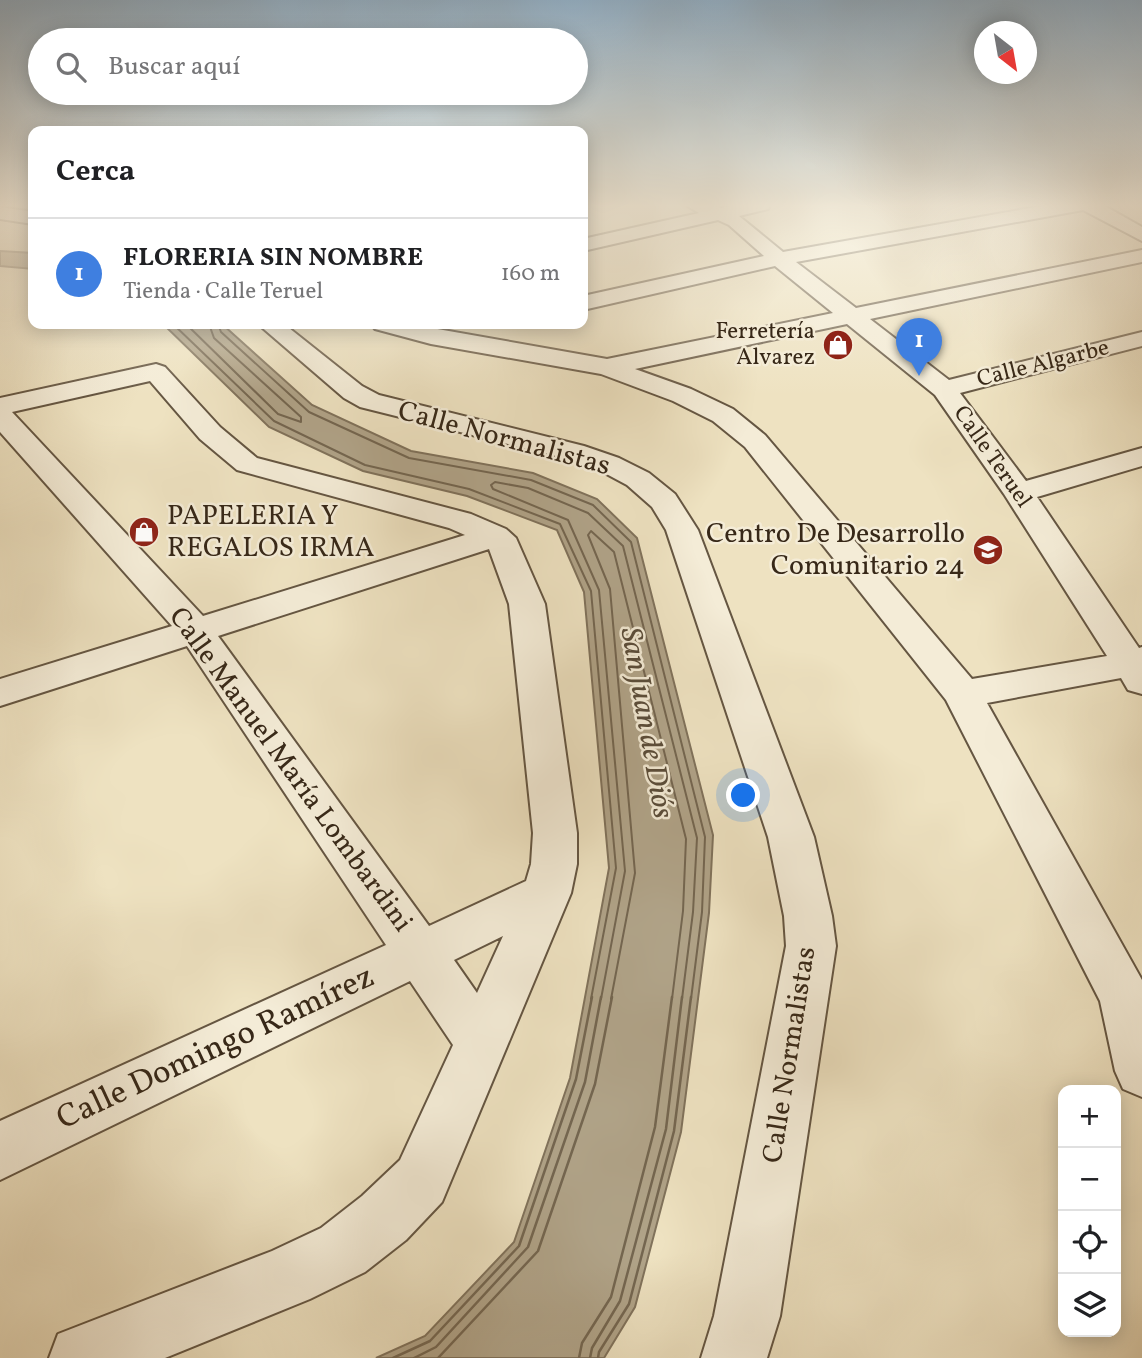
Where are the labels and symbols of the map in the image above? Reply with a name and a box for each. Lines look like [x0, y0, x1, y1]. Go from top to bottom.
north arrow [974, 21, 1037, 84]
place label: Ferretería Alvarez [715, 316, 815, 374]
pin: 1 [896, 318, 942, 376]
shop icon: Ferretería Alvarez [821, 328, 855, 362]
street label: Calle Algarbe [974, 332, 1112, 396]
street label: Calle Normalistas [393, 392, 615, 486]
street label: Calle Teruel [945, 399, 1039, 515]
place label: PAPELERIA Y REGALOS IRMA [167, 497, 375, 568]
shop icon: PAPELERIA Y REGALOS IRMA [127, 515, 161, 549]
place label: Centro De Desarrollo Comunitario 24 [706, 515, 965, 586]
school or university icon: Centro De Desarrollo Comunitario 24 [971, 533, 1005, 567]
street label: Calle Manuel María Lombardini [159, 600, 421, 940]
water label: San Juan de Diós [609, 624, 683, 822]
your location [726, 778, 760, 812]
street label: Calle Normalistas [754, 944, 826, 1166]
street label: Calle Domingo Ramírez [50, 955, 382, 1143]

